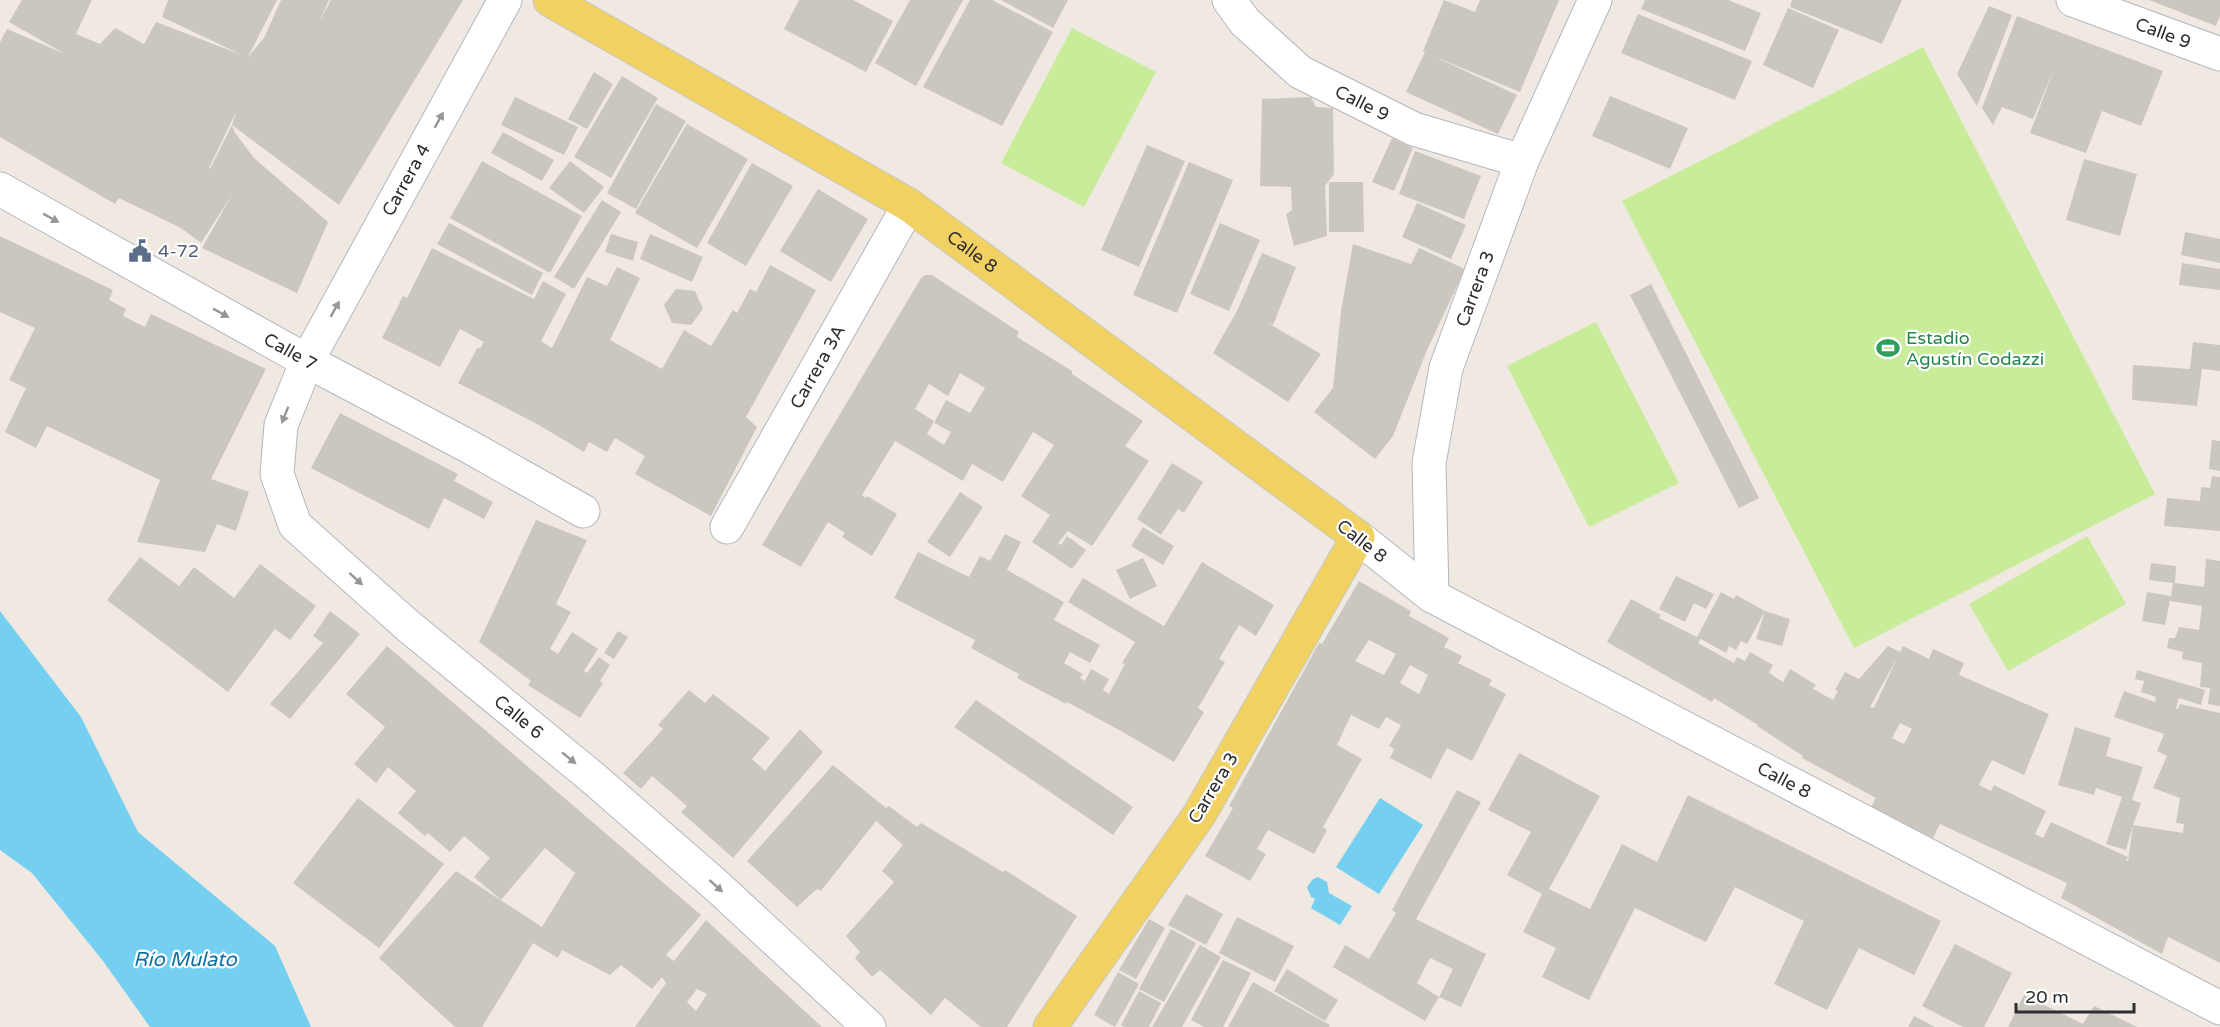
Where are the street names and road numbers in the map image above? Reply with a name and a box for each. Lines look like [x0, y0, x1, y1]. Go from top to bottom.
street label: Calle 9 [2132, 13, 2194, 53]
street label: Calle 9 [1331, 80, 1393, 126]
street label: Carrera 4 [377, 140, 435, 220]
street label: Calle 8 [942, 226, 1002, 278]
street label: Carrera 3 [1451, 248, 1499, 330]
street label: Carrera 3A [785, 321, 850, 413]
street label: Calle 7 [260, 328, 321, 375]
street label: Calle 8 [1332, 515, 1392, 567]
street label: Calle 6 [490, 690, 548, 744]
street label: Carrera 3 [1183, 748, 1243, 828]
street label: Calle 8 [1753, 757, 1815, 803]

